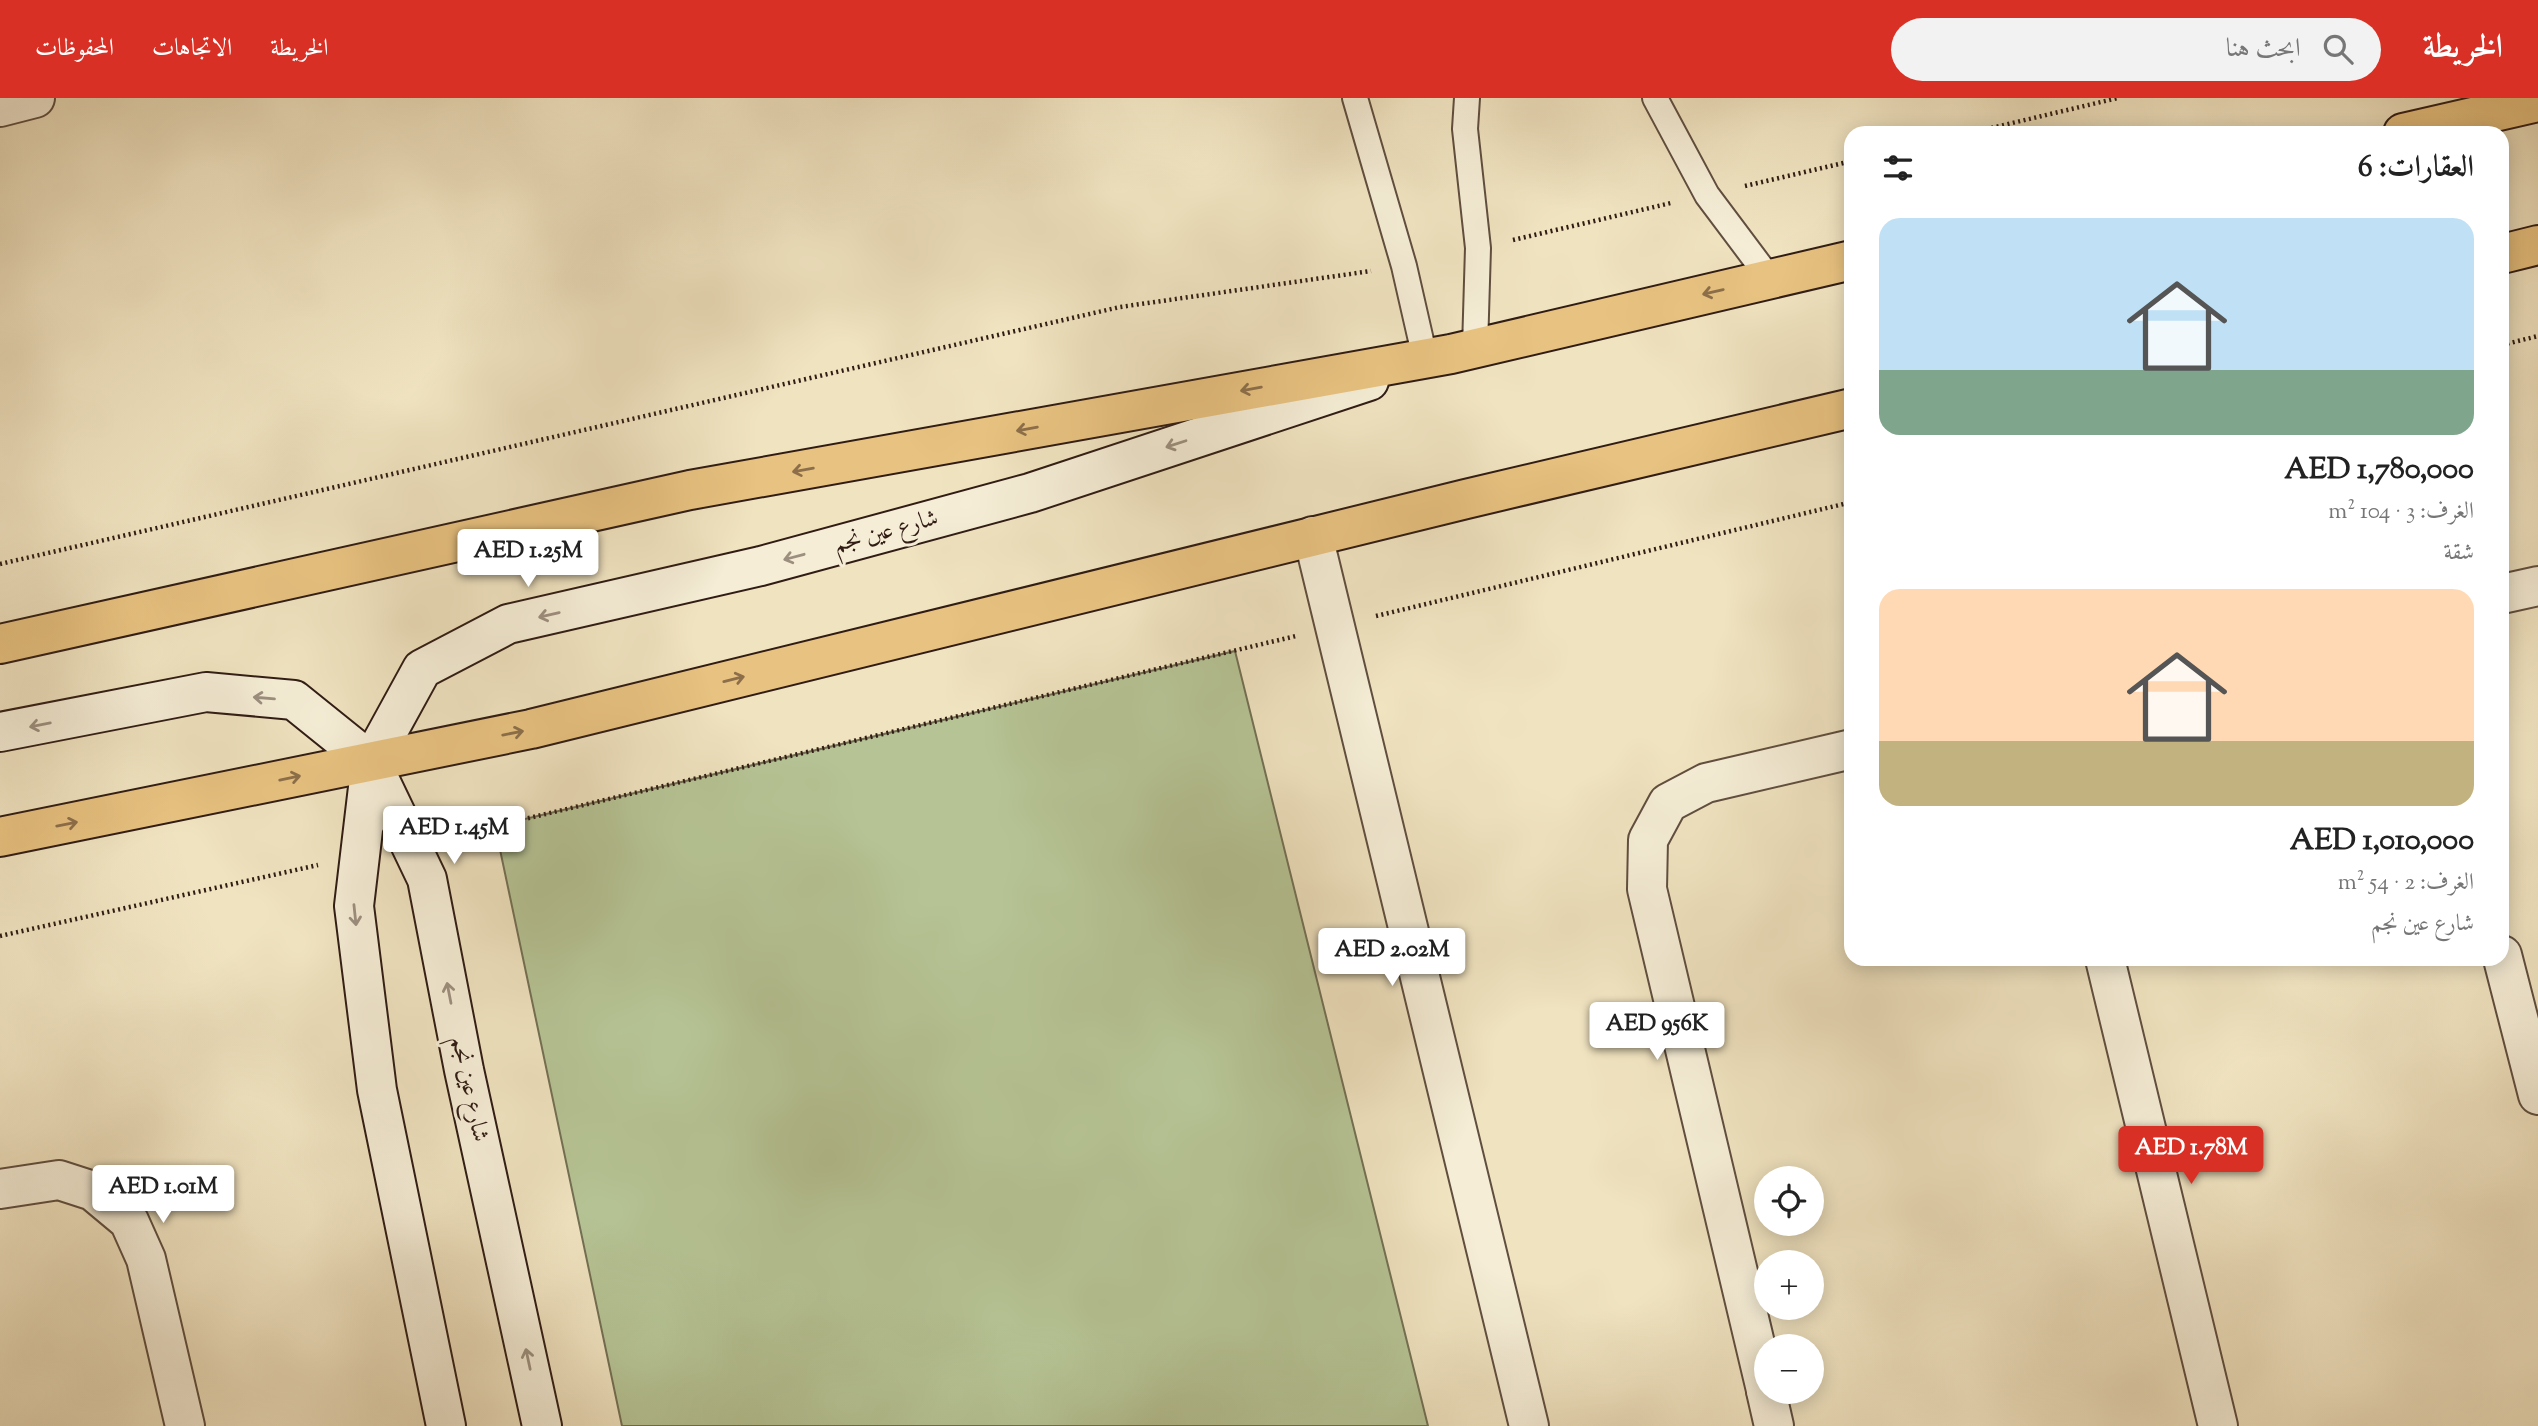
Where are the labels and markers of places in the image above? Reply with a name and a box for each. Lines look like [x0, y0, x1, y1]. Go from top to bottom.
pin: AED 1.25M [448, 530, 608, 589]
pin: AED 1.45M [374, 806, 534, 866]
pin: AED 2.02M [1312, 928, 1472, 988]
pin: AED 956K [1585, 1002, 1729, 1062]
pin: AED 1.78M [2111, 1126, 2271, 1186]
pin: AED 1.01M [83, 1166, 243, 1225]

